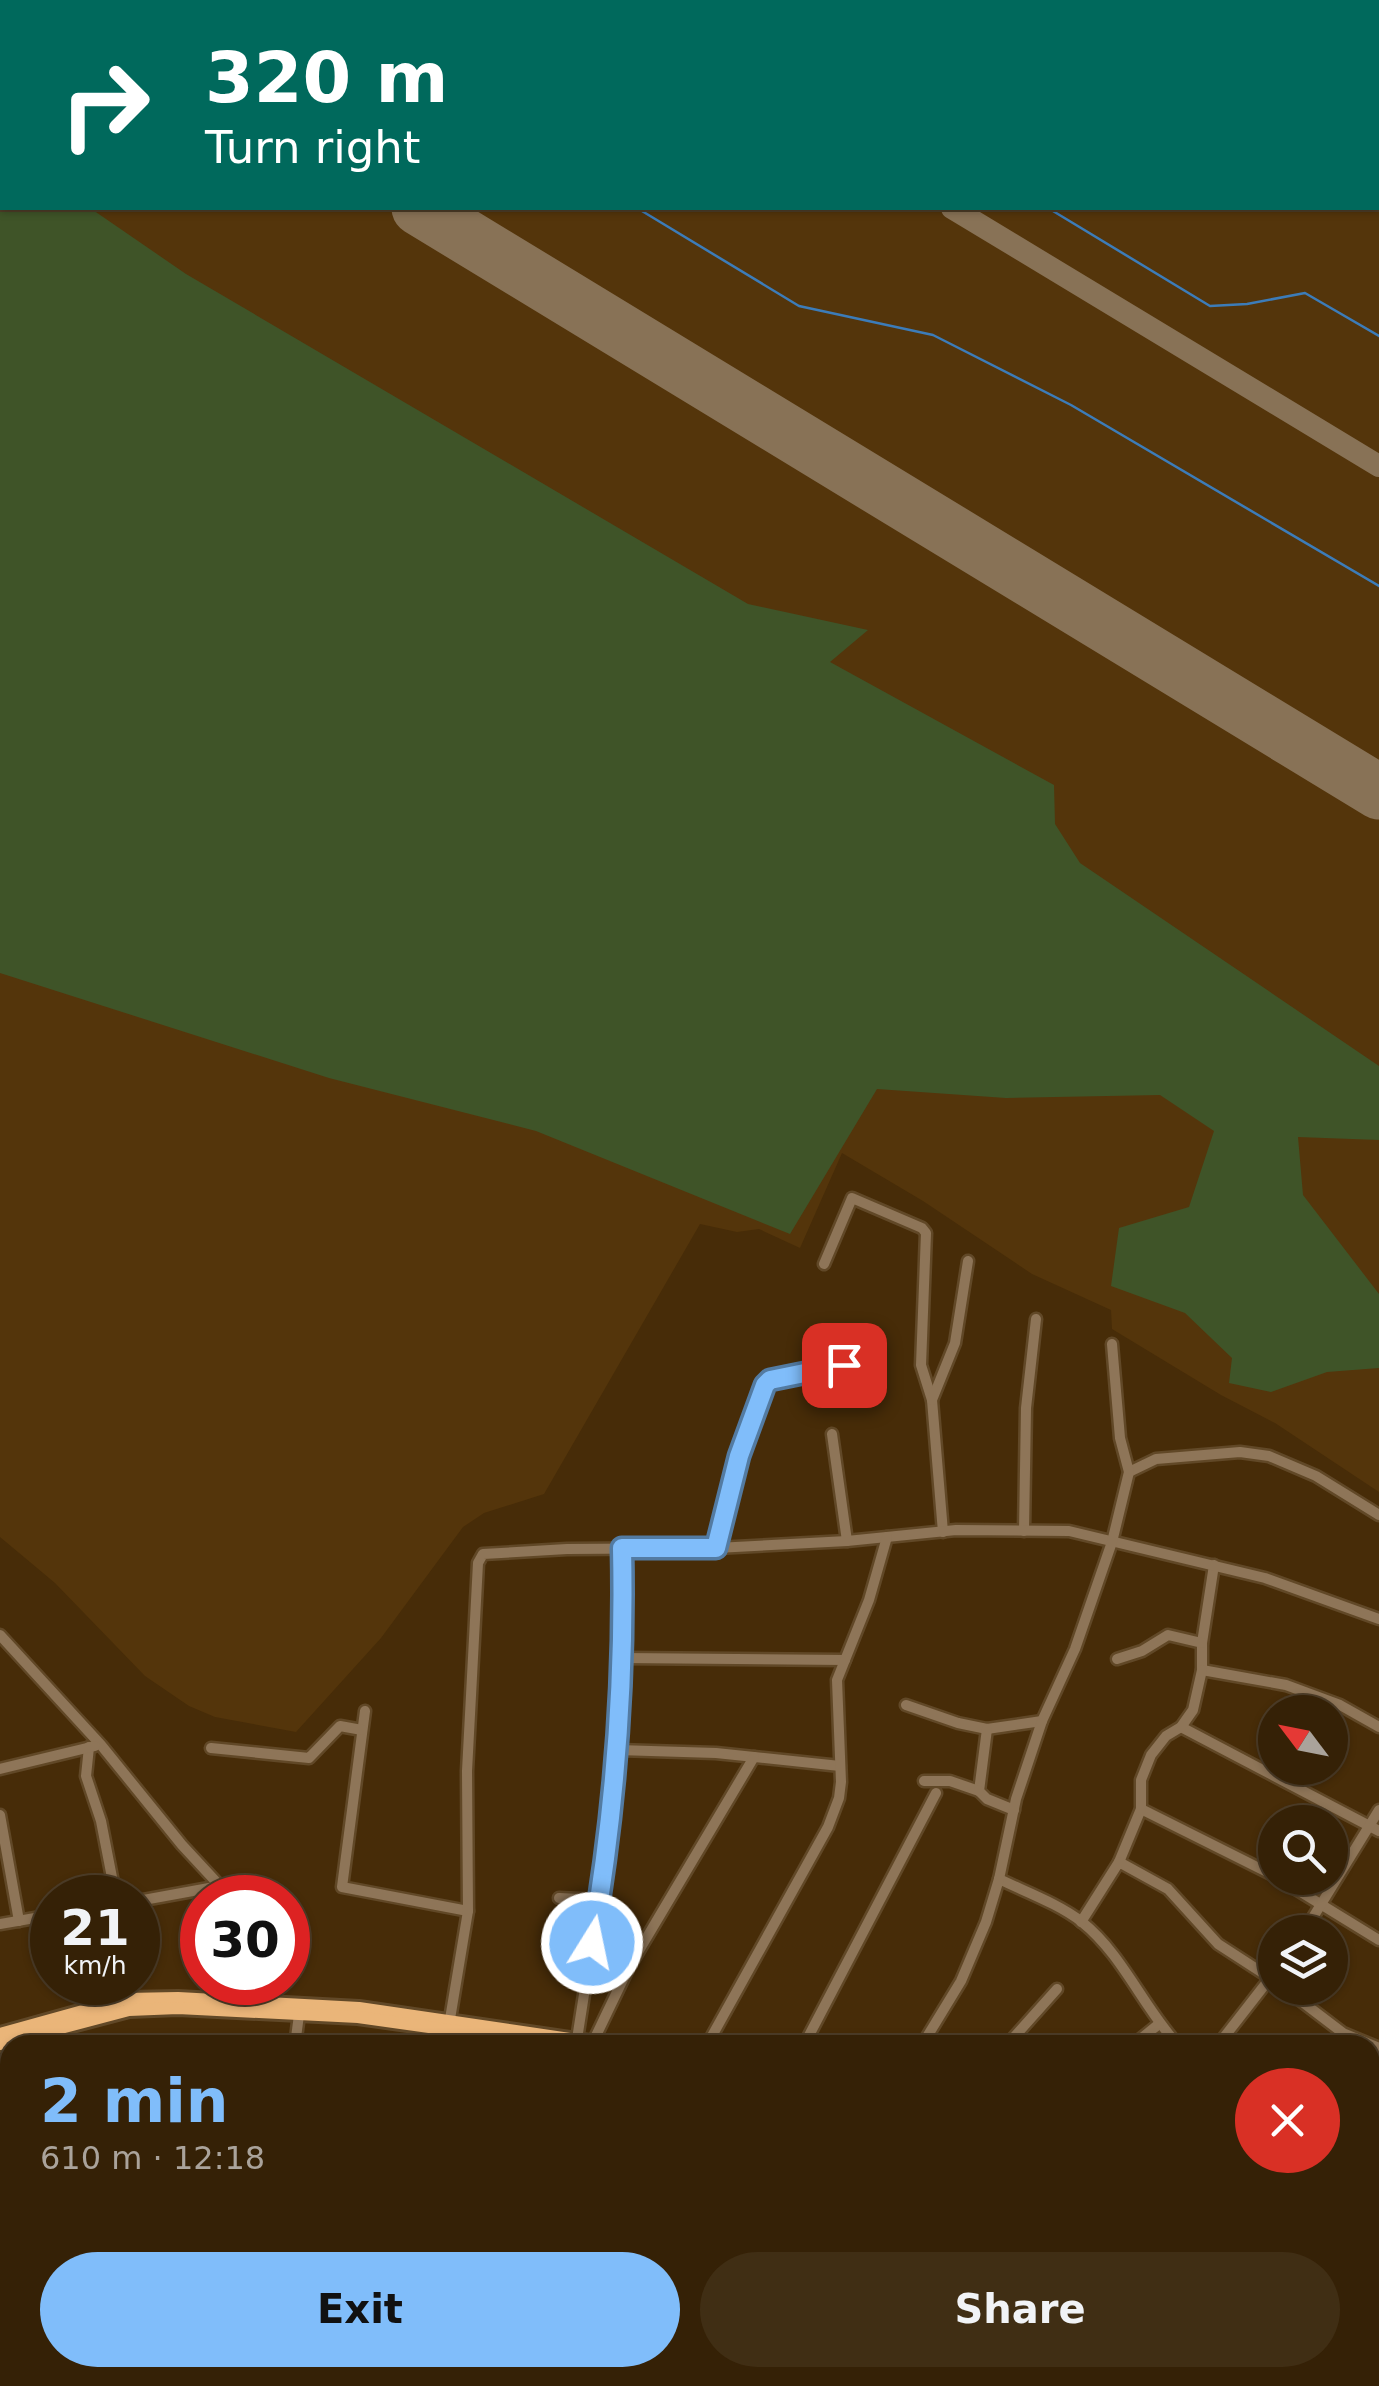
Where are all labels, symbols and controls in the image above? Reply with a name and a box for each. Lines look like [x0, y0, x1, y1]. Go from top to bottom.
text: 320 m [205, 37, 448, 119]
icon: right [40, 40, 170, 170]
text: Turn right [205, 121, 420, 174]
pin [802, 1323, 887, 1408]
icon: arrive [817, 1338, 872, 1393]
north arrow [1258, 1695, 1348, 1785]
map controls [1258, 1695, 1348, 2005]
button: search [1258, 1805, 1348, 1895]
speed limit sign: 30 [180, 1875, 310, 2005]
position arrow [540, 1891, 644, 1995]
text: 21 [60, 1899, 130, 1957]
button: layers [1258, 1915, 1348, 2005]
text: km/h [63, 1951, 127, 1980]
text: 2 min [40, 2066, 228, 2136]
button: close [1235, 2068, 1340, 2173]
text: 610 m · 12:18 [40, 2139, 265, 2177]
button: Exit [40, 2252, 680, 2367]
button: Share [700, 2252, 1340, 2367]

